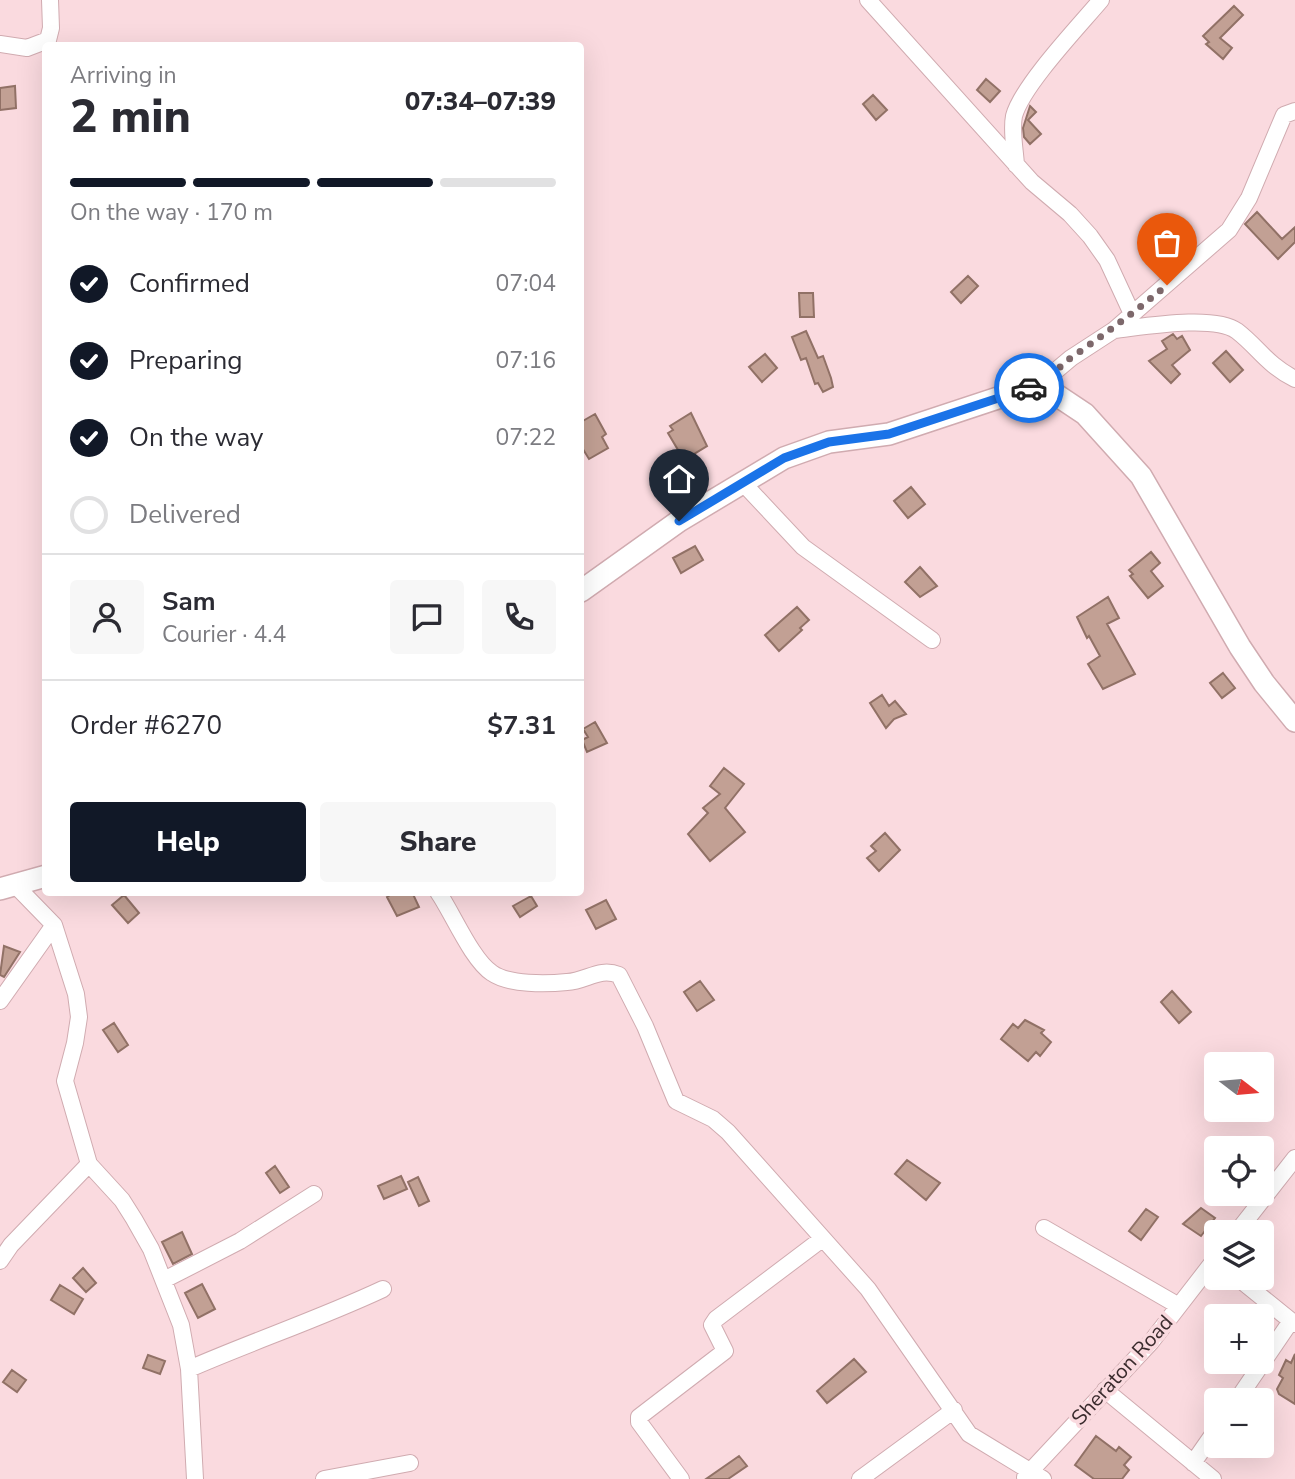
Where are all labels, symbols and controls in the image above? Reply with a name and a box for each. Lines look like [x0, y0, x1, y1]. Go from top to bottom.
text: Arriving in [70, 60, 177, 91]
text: 07:34–07:39 [405, 84, 556, 119]
text: 2 min [70, 85, 191, 148]
text: On the way · 170 m [70, 197, 273, 228]
pin [1137, 213, 1197, 285]
icon: bag [1148, 224, 1186, 262]
icon: check [70, 265, 108, 303]
text: Confirmed [129, 266, 250, 301]
text: 07:04 [496, 268, 556, 299]
icon: check [70, 342, 108, 380]
text: Preparing [129, 343, 242, 378]
text: 07:16 [496, 345, 556, 376]
courier [994, 353, 1064, 423]
icon: car [1010, 369, 1048, 407]
icon: check [70, 419, 108, 457]
text: On the way [129, 420, 263, 455]
text: 07:22 [496, 422, 556, 453]
pin [649, 449, 709, 521]
icon: home [660, 460, 698, 498]
text: Delivered [129, 497, 241, 532]
button: person [70, 580, 144, 654]
button: chat [390, 580, 464, 654]
button: phone [482, 580, 556, 654]
text: Sam [162, 584, 215, 619]
text: Courier · 4.4 [162, 619, 286, 650]
text: Order #6270 [70, 708, 222, 743]
text: $7.31 [487, 708, 556, 743]
button: Help [70, 802, 306, 882]
button: Share [320, 802, 556, 882]
north arrow [1204, 1052, 1274, 1122]
map controls [1204, 1052, 1274, 1458]
button: locate [1204, 1136, 1274, 1206]
button: layers [1204, 1220, 1274, 1290]
button: + [1204, 1304, 1274, 1374]
street label: Sheraton Road [1065, 1309, 1179, 1431]
button: − [1204, 1388, 1274, 1458]

